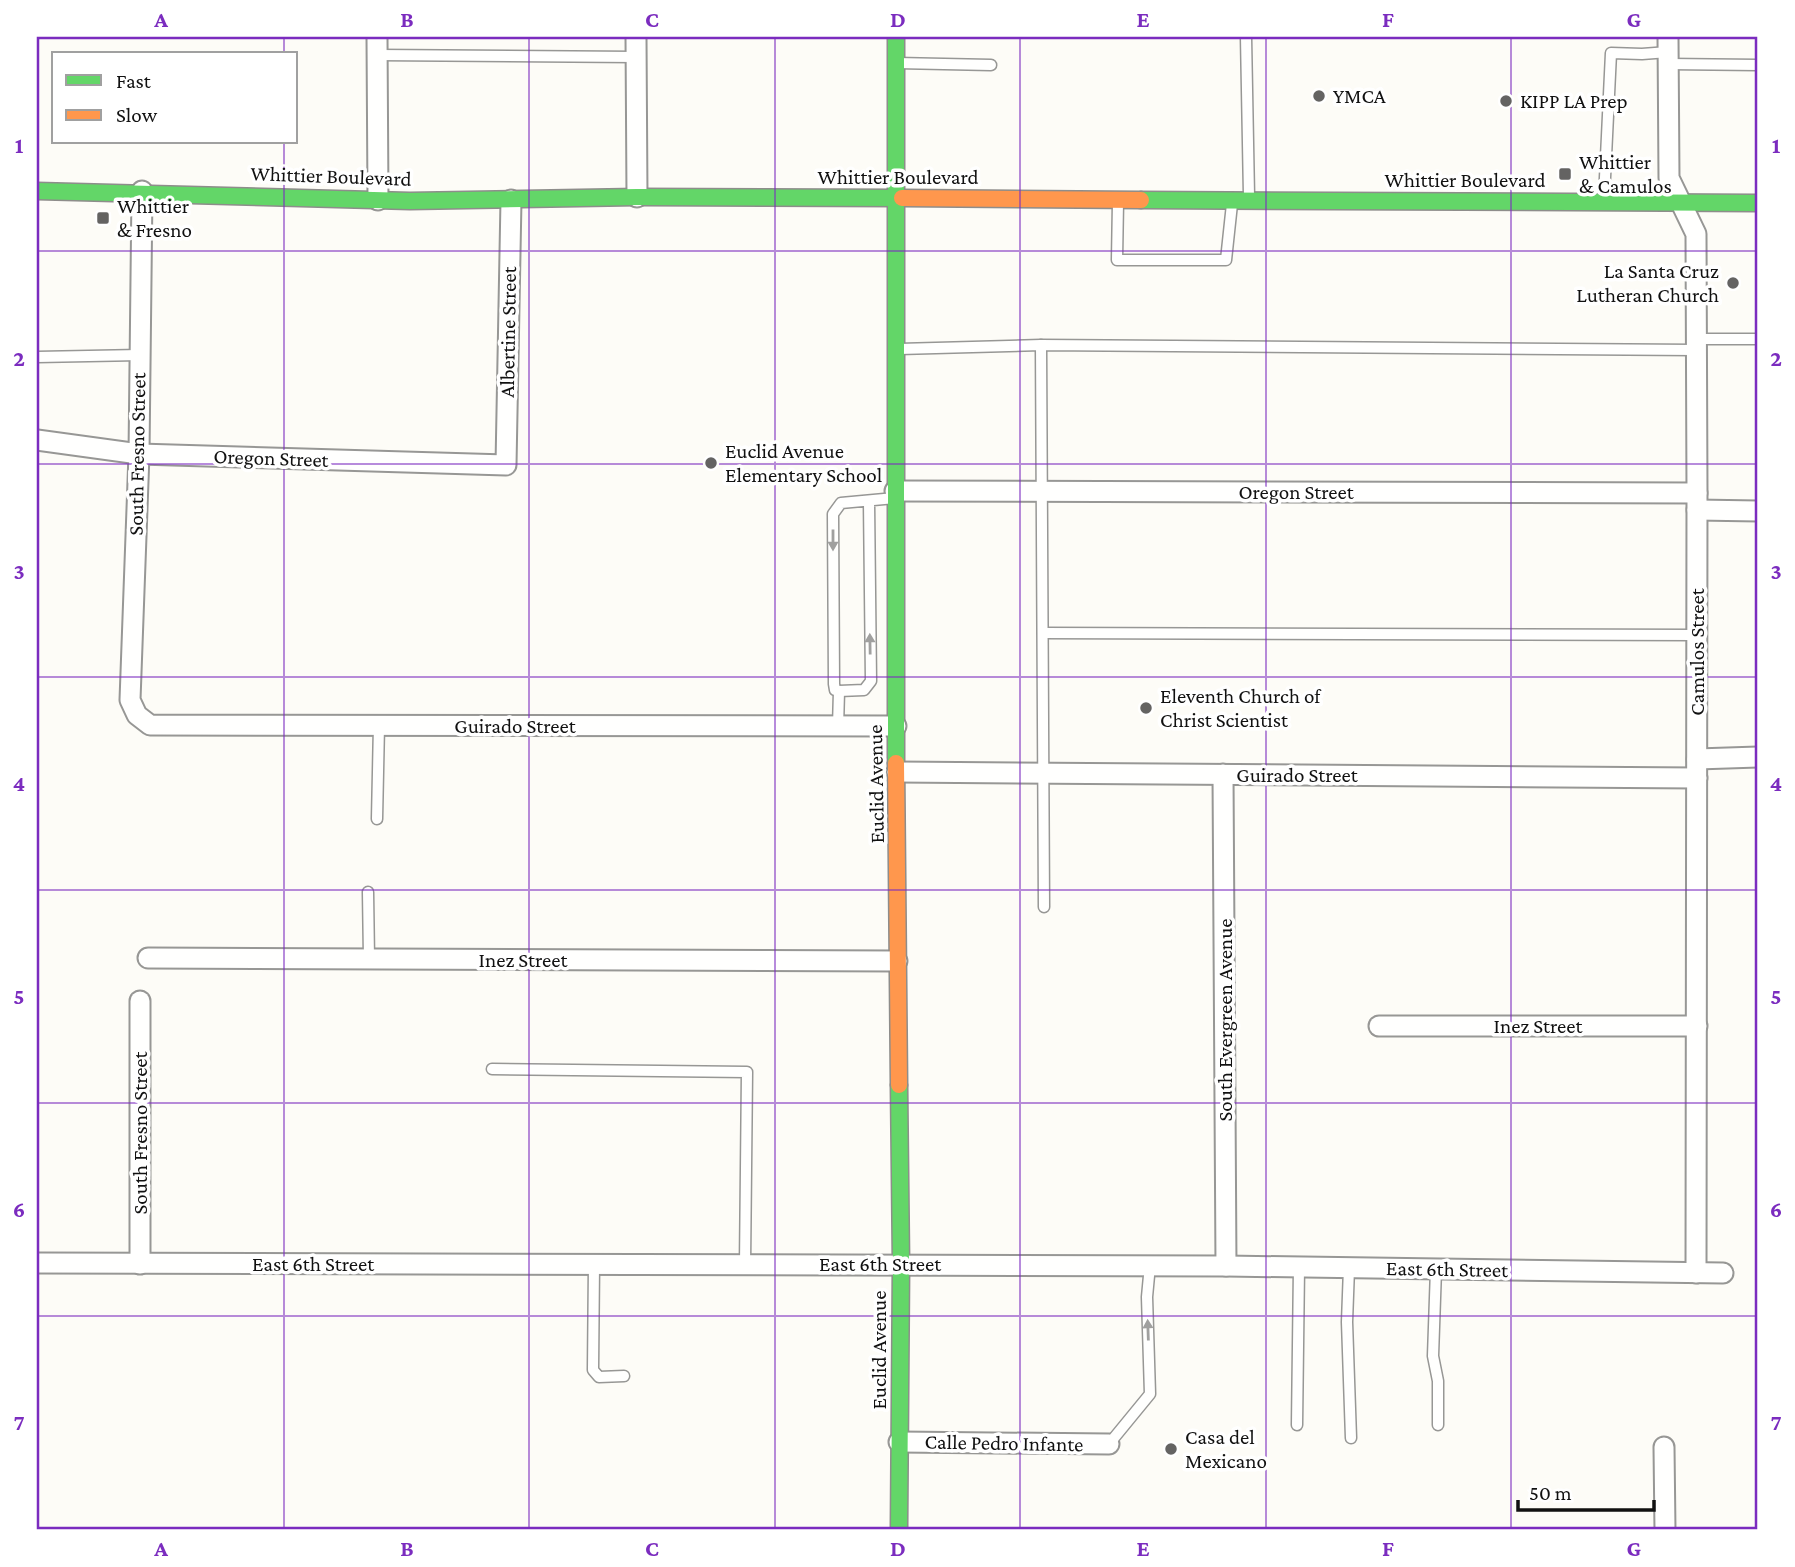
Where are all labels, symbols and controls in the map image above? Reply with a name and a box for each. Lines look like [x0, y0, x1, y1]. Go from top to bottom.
text: A [153, 6, 168, 32]
text: B [400, 6, 414, 32]
text: C [645, 6, 659, 32]
text: D [890, 6, 906, 32]
text: E [1136, 6, 1150, 32]
text: F [1382, 6, 1394, 32]
text: G [1627, 6, 1642, 32]
legend [52, 52, 298, 144]
text: Fast [116, 69, 152, 93]
place label: YMCA [1333, 84, 1386, 108]
marker: YMCA [1311, 88, 1327, 104]
place label: KIPP LA Prep [1520, 89, 1628, 113]
marker: KIPP LA Prep [1498, 93, 1514, 109]
text: Slow [116, 103, 158, 127]
text: 1 [15, 132, 24, 158]
text: 1 [1772, 132, 1781, 158]
place label: Whittier & Camulos [1579, 150, 1672, 198]
street label: Whittier Boulevard [250, 161, 412, 191]
street label: Whittier Boulevard [817, 165, 979, 189]
marker: Whittier & Camulos [1557, 166, 1573, 182]
street label: Whittier Boulevard [1384, 168, 1546, 192]
place label: Whittier & Fresno [117, 194, 192, 242]
marker: Whittier & Fresno [95, 210, 111, 226]
place label: La Santa Cruz Lutheran Church [1576, 259, 1719, 307]
street label: Albertine Street [495, 265, 521, 398]
marker: La Santa Cruz Lutheran Church [1725, 275, 1741, 291]
text: 2 [13, 345, 25, 371]
text: 2 [1770, 345, 1782, 371]
street label: South Fresno Street [124, 371, 150, 536]
place label: Euclid Avenue Elementary School [725, 439, 882, 487]
street label: Oregon Street [213, 444, 330, 472]
marker: Euclid Avenue Elementary School [703, 455, 719, 471]
street label: Oregon Street [1238, 480, 1355, 504]
one-way arrow [827, 530, 839, 552]
text: 3 [13, 558, 25, 584]
text: 3 [1770, 558, 1782, 584]
street label: Camulos Street [1685, 587, 1709, 716]
one-way arrow [864, 632, 875, 654]
place label: Eleventh Church of Christ Scientist [1160, 684, 1322, 732]
marker: Eleventh Church of Christ Scientist [1138, 700, 1154, 716]
street label: Guirado Street [454, 714, 577, 738]
street label: Euclid Avenue [863, 724, 889, 844]
street label: Guirado Street [1236, 763, 1359, 787]
text: 4 [13, 770, 25, 796]
text: 4 [1770, 770, 1782, 796]
street label: South Evergreen Avenue [1213, 918, 1237, 1122]
street label: Inez Street [479, 948, 568, 972]
text: 5 [13, 983, 25, 1009]
text: 5 [1770, 983, 1782, 1009]
street label: Inez Street [1494, 1014, 1583, 1038]
street label: South Fresno Street [128, 1050, 152, 1215]
text: 6 [13, 1196, 25, 1222]
text: 6 [1770, 1196, 1782, 1222]
street label: East 6th Street [252, 1252, 375, 1276]
street label: East 6th Street [819, 1252, 942, 1276]
street label: East 6th Street [1386, 1256, 1509, 1282]
street label: Euclid Avenue [867, 1291, 891, 1409]
one-way arrow [1143, 1319, 1154, 1341]
text: 7 [13, 1409, 25, 1435]
text: 7 [1770, 1409, 1782, 1435]
place label: Casa del Mexicano [1185, 1425, 1267, 1473]
street label: Calle Pedro Infante [924, 1430, 1084, 1456]
marker: Casa del Mexicano [1163, 1441, 1179, 1457]
scale bar [1518, 1469, 1655, 1513]
text: 50 m [1529, 1481, 1572, 1505]
text: A [153, 1535, 168, 1561]
text: B [400, 1535, 414, 1561]
text: C [645, 1535, 659, 1561]
text: D [890, 1535, 906, 1561]
text: E [1136, 1535, 1150, 1561]
text: F [1382, 1535, 1394, 1561]
text: G [1627, 1535, 1642, 1561]

